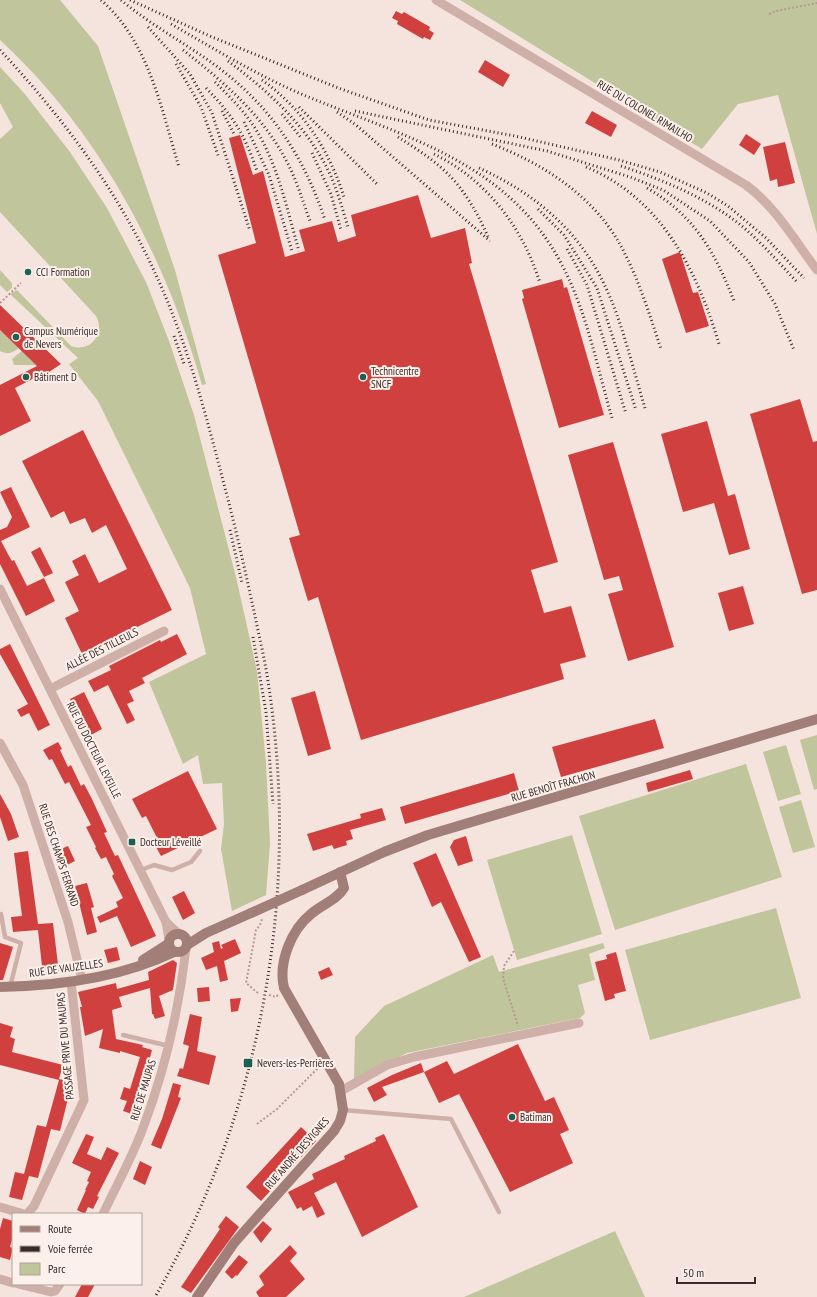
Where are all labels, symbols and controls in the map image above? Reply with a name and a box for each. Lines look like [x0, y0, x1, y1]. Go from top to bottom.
street label: RUE DU COLONEL RIMAILHO [595, 77, 695, 145]
place label: CCI Formation [36, 265, 90, 279]
marker: CCI Formation [23, 267, 33, 277]
place label: Campus Numérique de Nevers [24, 324, 98, 351]
marker: Campus Numérique de Nevers [11, 332, 21, 342]
place label: Technicentre SNCF [371, 364, 419, 391]
place label: Bâtiment D [34, 370, 77, 384]
marker: Bâtiment D [21, 372, 31, 382]
marker: Technicentre SNCF [358, 372, 368, 382]
street label: ALLÉE DES TILLEULS [63, 625, 141, 673]
street label: RUE DU DOCTEUR LEVEILLE [63, 699, 125, 801]
street label: RUE BENOÎT FRACHON [509, 767, 597, 805]
street label: RUE DES CHAMPS FERRAND [36, 802, 82, 908]
place label: Docteur Léveillé [140, 835, 202, 849]
marker: Docteur Léveillé [127, 837, 137, 847]
street label: RUE DE VAUZELLES [28, 956, 104, 980]
street label: PASSAGE PRIVE DU MAUPAS [53, 992, 77, 1100]
place label: Nevers-les-Perrières [257, 1056, 334, 1070]
street label: RUE DE MAUPAS [127, 1057, 159, 1122]
marker: Nevers-les-Perrières [242, 1057, 254, 1069]
place label: Batiman [520, 1110, 552, 1124]
marker: Batiman [507, 1112, 517, 1122]
street label: RUE ANDRÉ DESVIGNES [262, 1114, 332, 1192]
legend [12, 1213, 142, 1285]
text: Route [48, 1221, 72, 1236]
text: Voie ferrée [47, 1241, 93, 1256]
scale bar [677, 1259, 755, 1285]
text: Parc [48, 1261, 66, 1276]
text: 50 m [683, 1265, 704, 1280]

